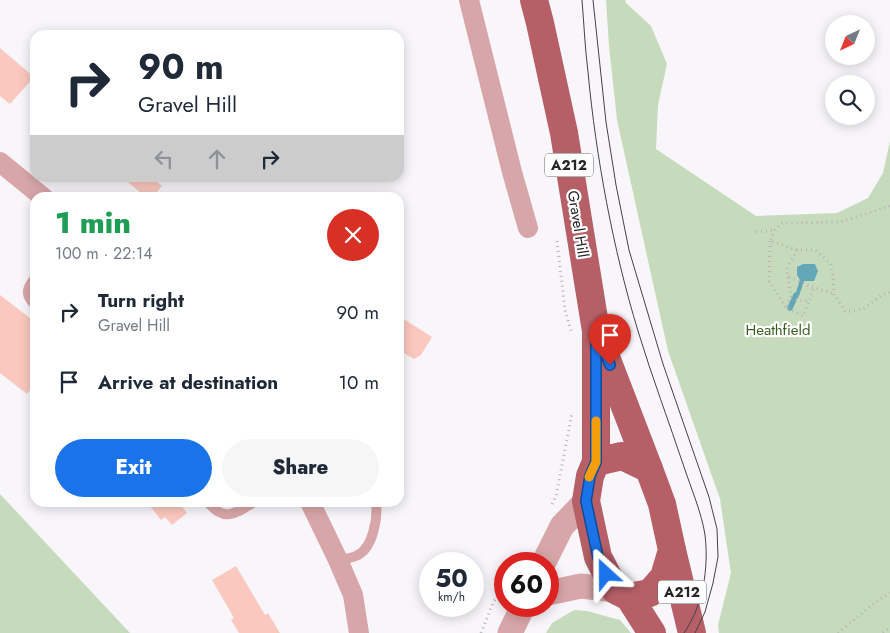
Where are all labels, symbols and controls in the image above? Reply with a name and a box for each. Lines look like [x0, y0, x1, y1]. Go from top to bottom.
north arrow [825, 15, 875, 65]
map controls [825, 15, 875, 125]
text: 90 m [138, 42, 224, 92]
icon: right [55, 50, 120, 115]
button: search [825, 75, 875, 125]
text: Gravel Hill [138, 88, 237, 120]
icon: left [150, 145, 178, 173]
icon: ahead [203, 145, 231, 173]
icon: right [256, 145, 284, 173]
road number: A212 [545, 154, 593, 176]
street label: Gravel Hill [562, 189, 594, 259]
text: 1 min [55, 201, 131, 244]
button: close [327, 209, 379, 261]
text: 100 m · 22:14 [55, 242, 153, 265]
text: Turn right [98, 287, 184, 314]
icon: right [55, 298, 83, 326]
text: 90 m [336, 299, 379, 326]
text: Gravel Hill [98, 314, 170, 337]
pin [589, 314, 631, 365]
park label: Heathfield [745, 319, 811, 341]
icon: arrive [596, 321, 624, 349]
icon: arrive [55, 368, 83, 396]
text: Arrive at destination [98, 369, 278, 396]
text: 10 m [339, 369, 379, 396]
button: Exit [55, 439, 212, 497]
button: Share [222, 439, 379, 497]
position arrow [579, 547, 631, 599]
speed limit sign: 60 [494, 552, 559, 617]
text: 50 [435, 560, 468, 596]
road number: A212 [658, 580, 706, 604]
text: km/h [438, 588, 465, 606]

